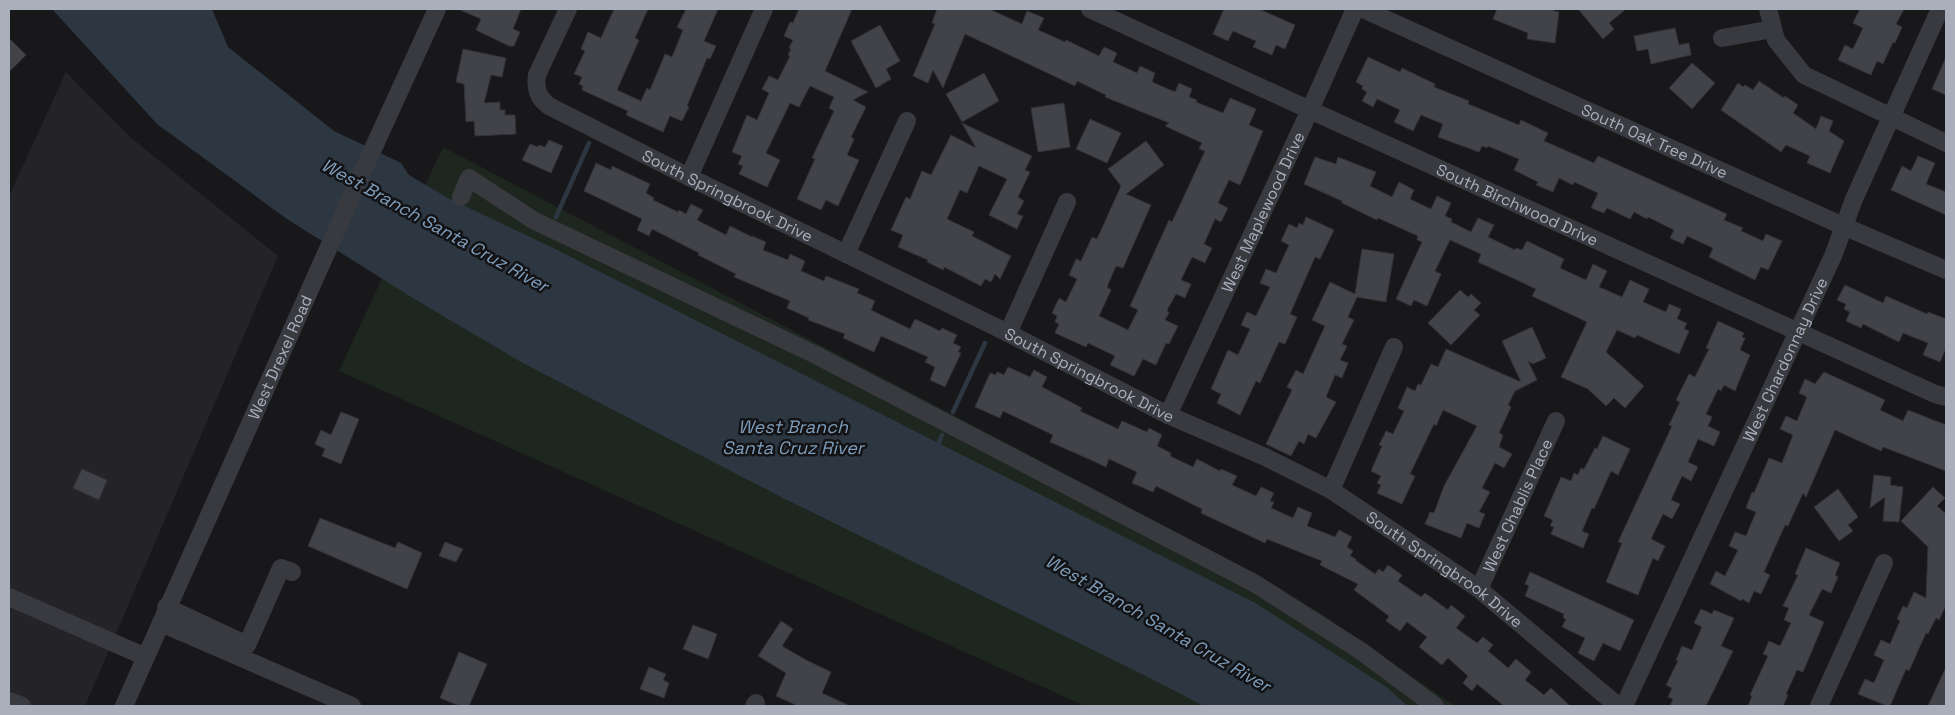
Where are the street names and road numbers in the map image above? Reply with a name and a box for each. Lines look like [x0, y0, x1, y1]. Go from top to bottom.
street label: South Oak Tree Drive [1578, 99, 1731, 183]
street label: West Maplewood Drive [1216, 128, 1309, 296]
street label: South Springbrook Drive [639, 145, 817, 247]
street label: South Birchwood Drive [1433, 158, 1602, 250]
street label: West Chardonnay Drive [1738, 274, 1832, 445]
street label: West Drexel Road [243, 292, 317, 423]
street label: South Springbrook Drive [1001, 323, 1178, 427]
street label: West Chablis Place [1478, 435, 1557, 575]
street label: South Springbrook Drive [1362, 506, 1527, 632]

